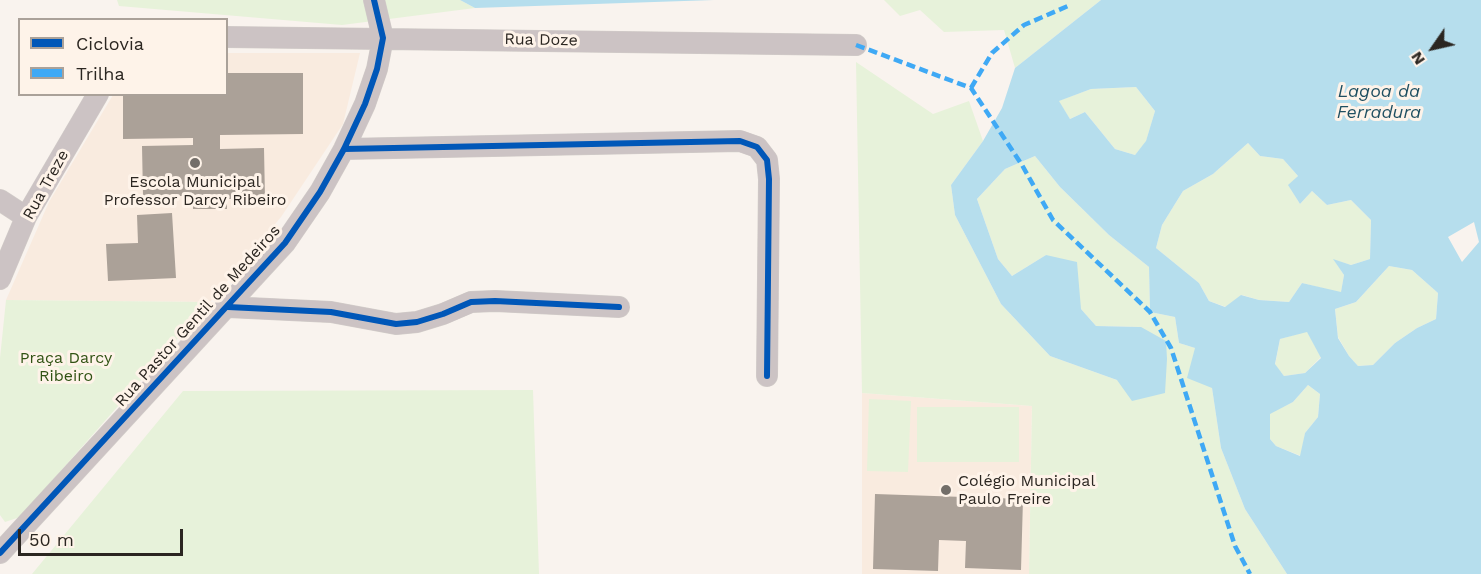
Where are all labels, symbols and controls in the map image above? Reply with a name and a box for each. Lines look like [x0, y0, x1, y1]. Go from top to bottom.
legend [18, 18, 228, 96]
north arrow [1403, 18, 1463, 78]
street label: Rua Doze [504, 30, 578, 50]
text: Ciclovia [76, 33, 144, 54]
text: N [1406, 48, 1429, 69]
text: Trilha [76, 63, 125, 84]
water label: Lagoa da Ferradura [1337, 81, 1421, 124]
street label: Rua Treze [19, 147, 73, 223]
marker: Escola Municipal Professor Darcy Ribeiro [188, 156, 202, 170]
place label: Escola Municipal Professor Darcy Ribeiro [104, 172, 286, 210]
street label: Rua Pastor Gentil de Medeiros [111, 221, 285, 411]
park label: Praça Darcy Ribeiro [20, 348, 112, 386]
place label: Colégio Municipal Paulo Freire [958, 471, 1095, 509]
marker: Colégio Municipal Paulo Freire [939, 483, 953, 497]
scale bar [21, 517, 186, 555]
text: 50 m [29, 529, 74, 550]

